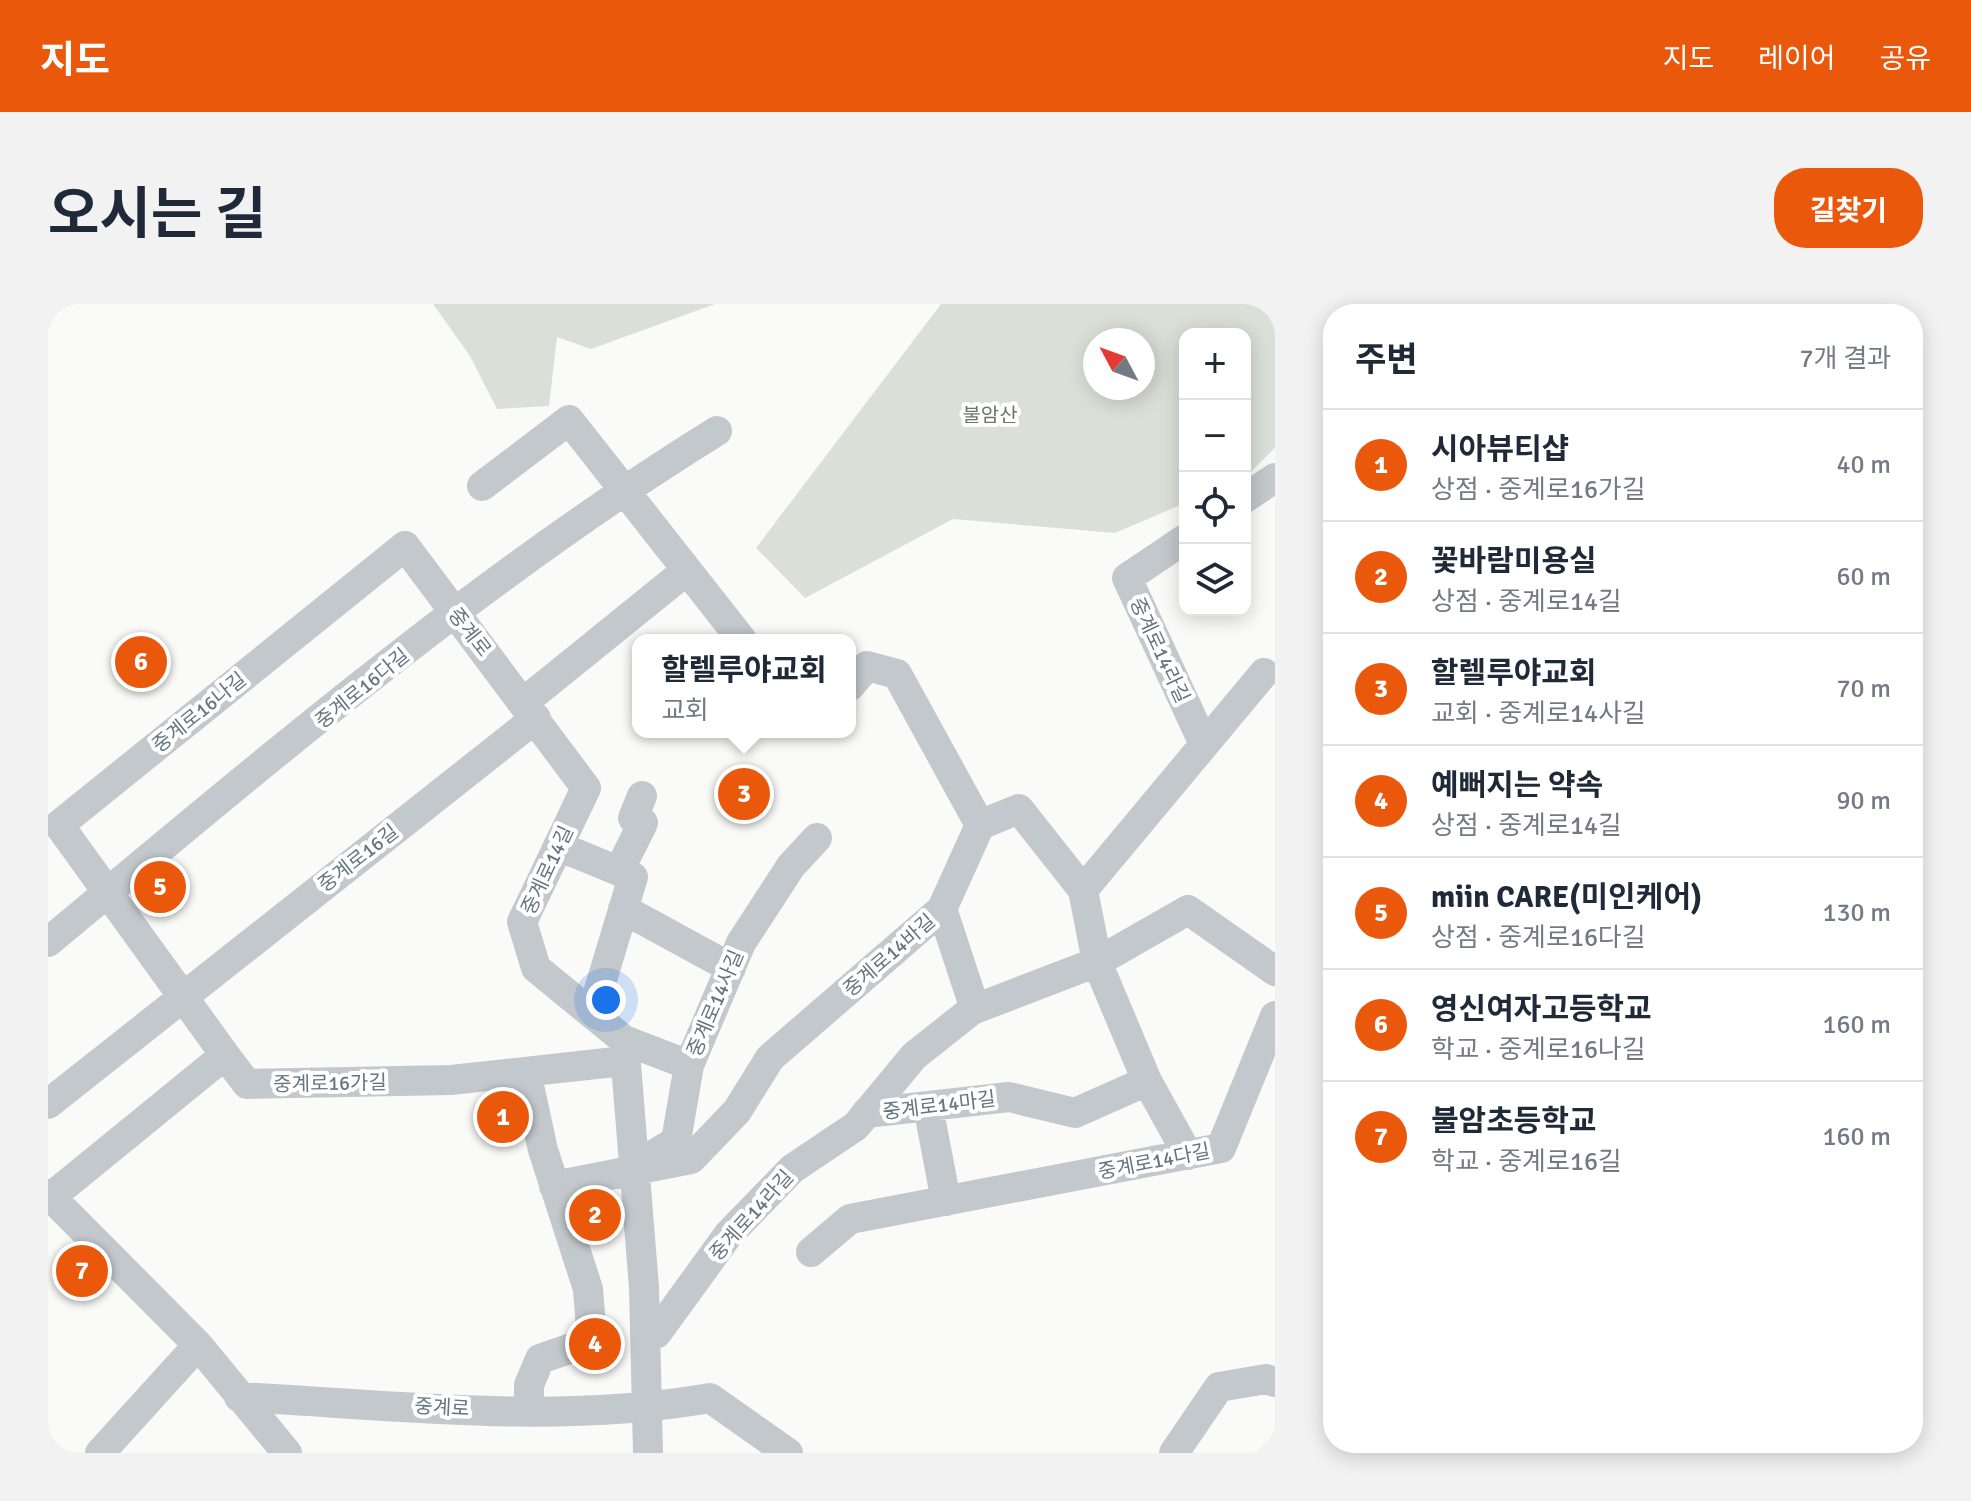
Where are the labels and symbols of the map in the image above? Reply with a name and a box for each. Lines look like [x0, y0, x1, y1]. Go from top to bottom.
north arrow [1083, 328, 1155, 400]
park label: 불암산 [962, 403, 1018, 428]
street label: 중계로14라길 [1124, 593, 1195, 707]
street label: 중계로 [443, 603, 496, 662]
pin: 6 [115, 632, 167, 692]
street label: 중계로16다길 [310, 643, 414, 734]
street label: 중계로16나길 [147, 667, 251, 758]
pin: 3 [718, 764, 770, 824]
street label: 중계로16길 [313, 819, 404, 898]
street label: 중계로14길 [516, 822, 579, 919]
pin: 5 [134, 857, 186, 917]
street label: 중계로14바길 [838, 909, 940, 1002]
street label: 중계로14사길 [682, 946, 749, 1060]
your location [586, 980, 626, 1020]
street label: 중계로16가길 [273, 1070, 387, 1097]
street label: 중계로14마길 [881, 1086, 997, 1125]
pin: 1 [477, 1087, 529, 1147]
street label: 중계로14다길 [1096, 1138, 1212, 1185]
street label: 중계로14라길 [704, 1165, 799, 1266]
pin: 2 [569, 1185, 621, 1245]
pin: 7 [56, 1241, 108, 1301]
pin: 4 [569, 1314, 621, 1374]
street label: 중계로 [414, 1394, 470, 1421]

